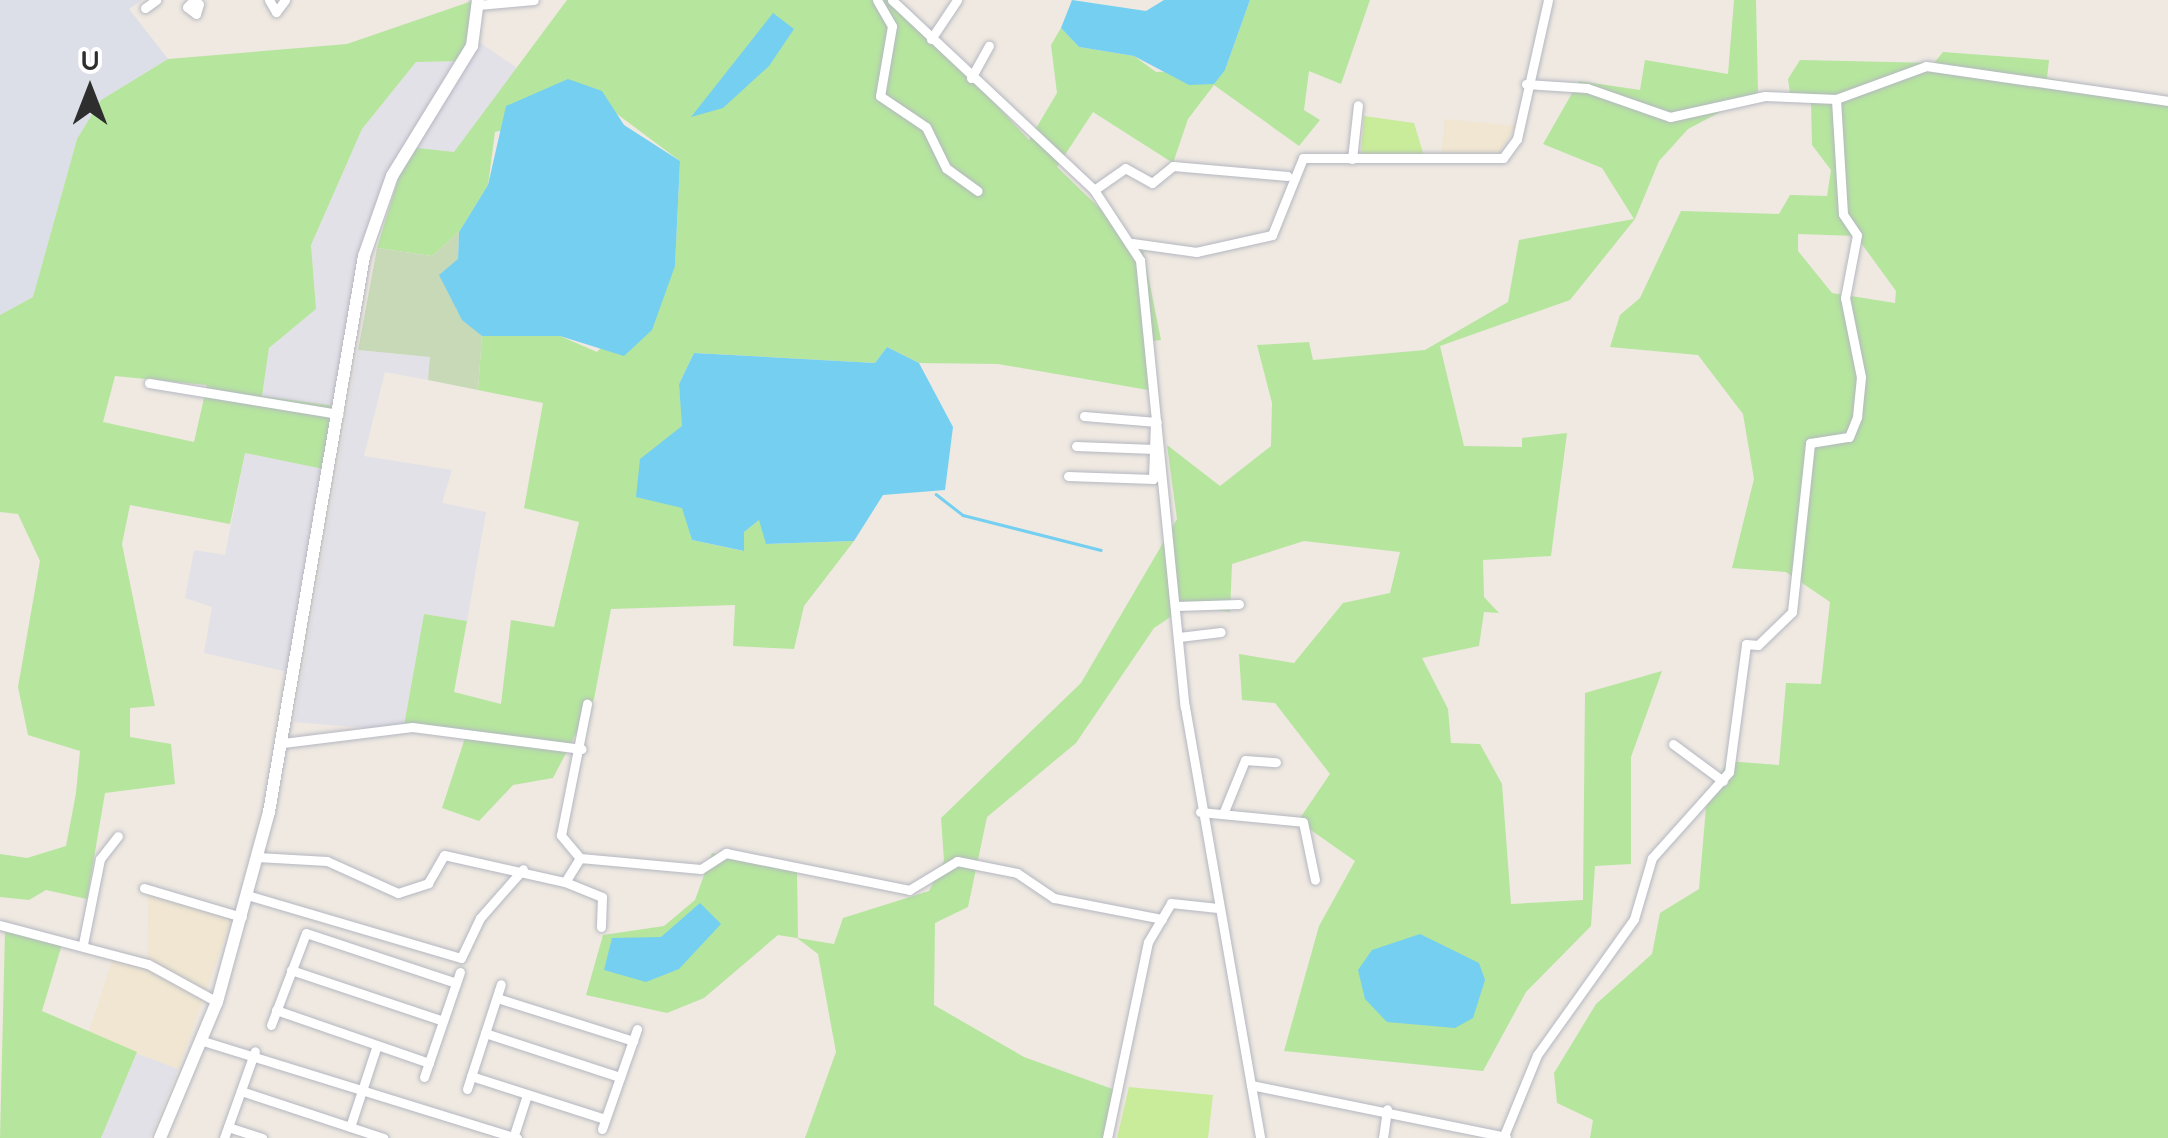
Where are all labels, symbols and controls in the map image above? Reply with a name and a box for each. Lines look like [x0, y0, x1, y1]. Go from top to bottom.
north arrow [40, 40, 140, 140]
text: U [80, 42, 100, 77]

